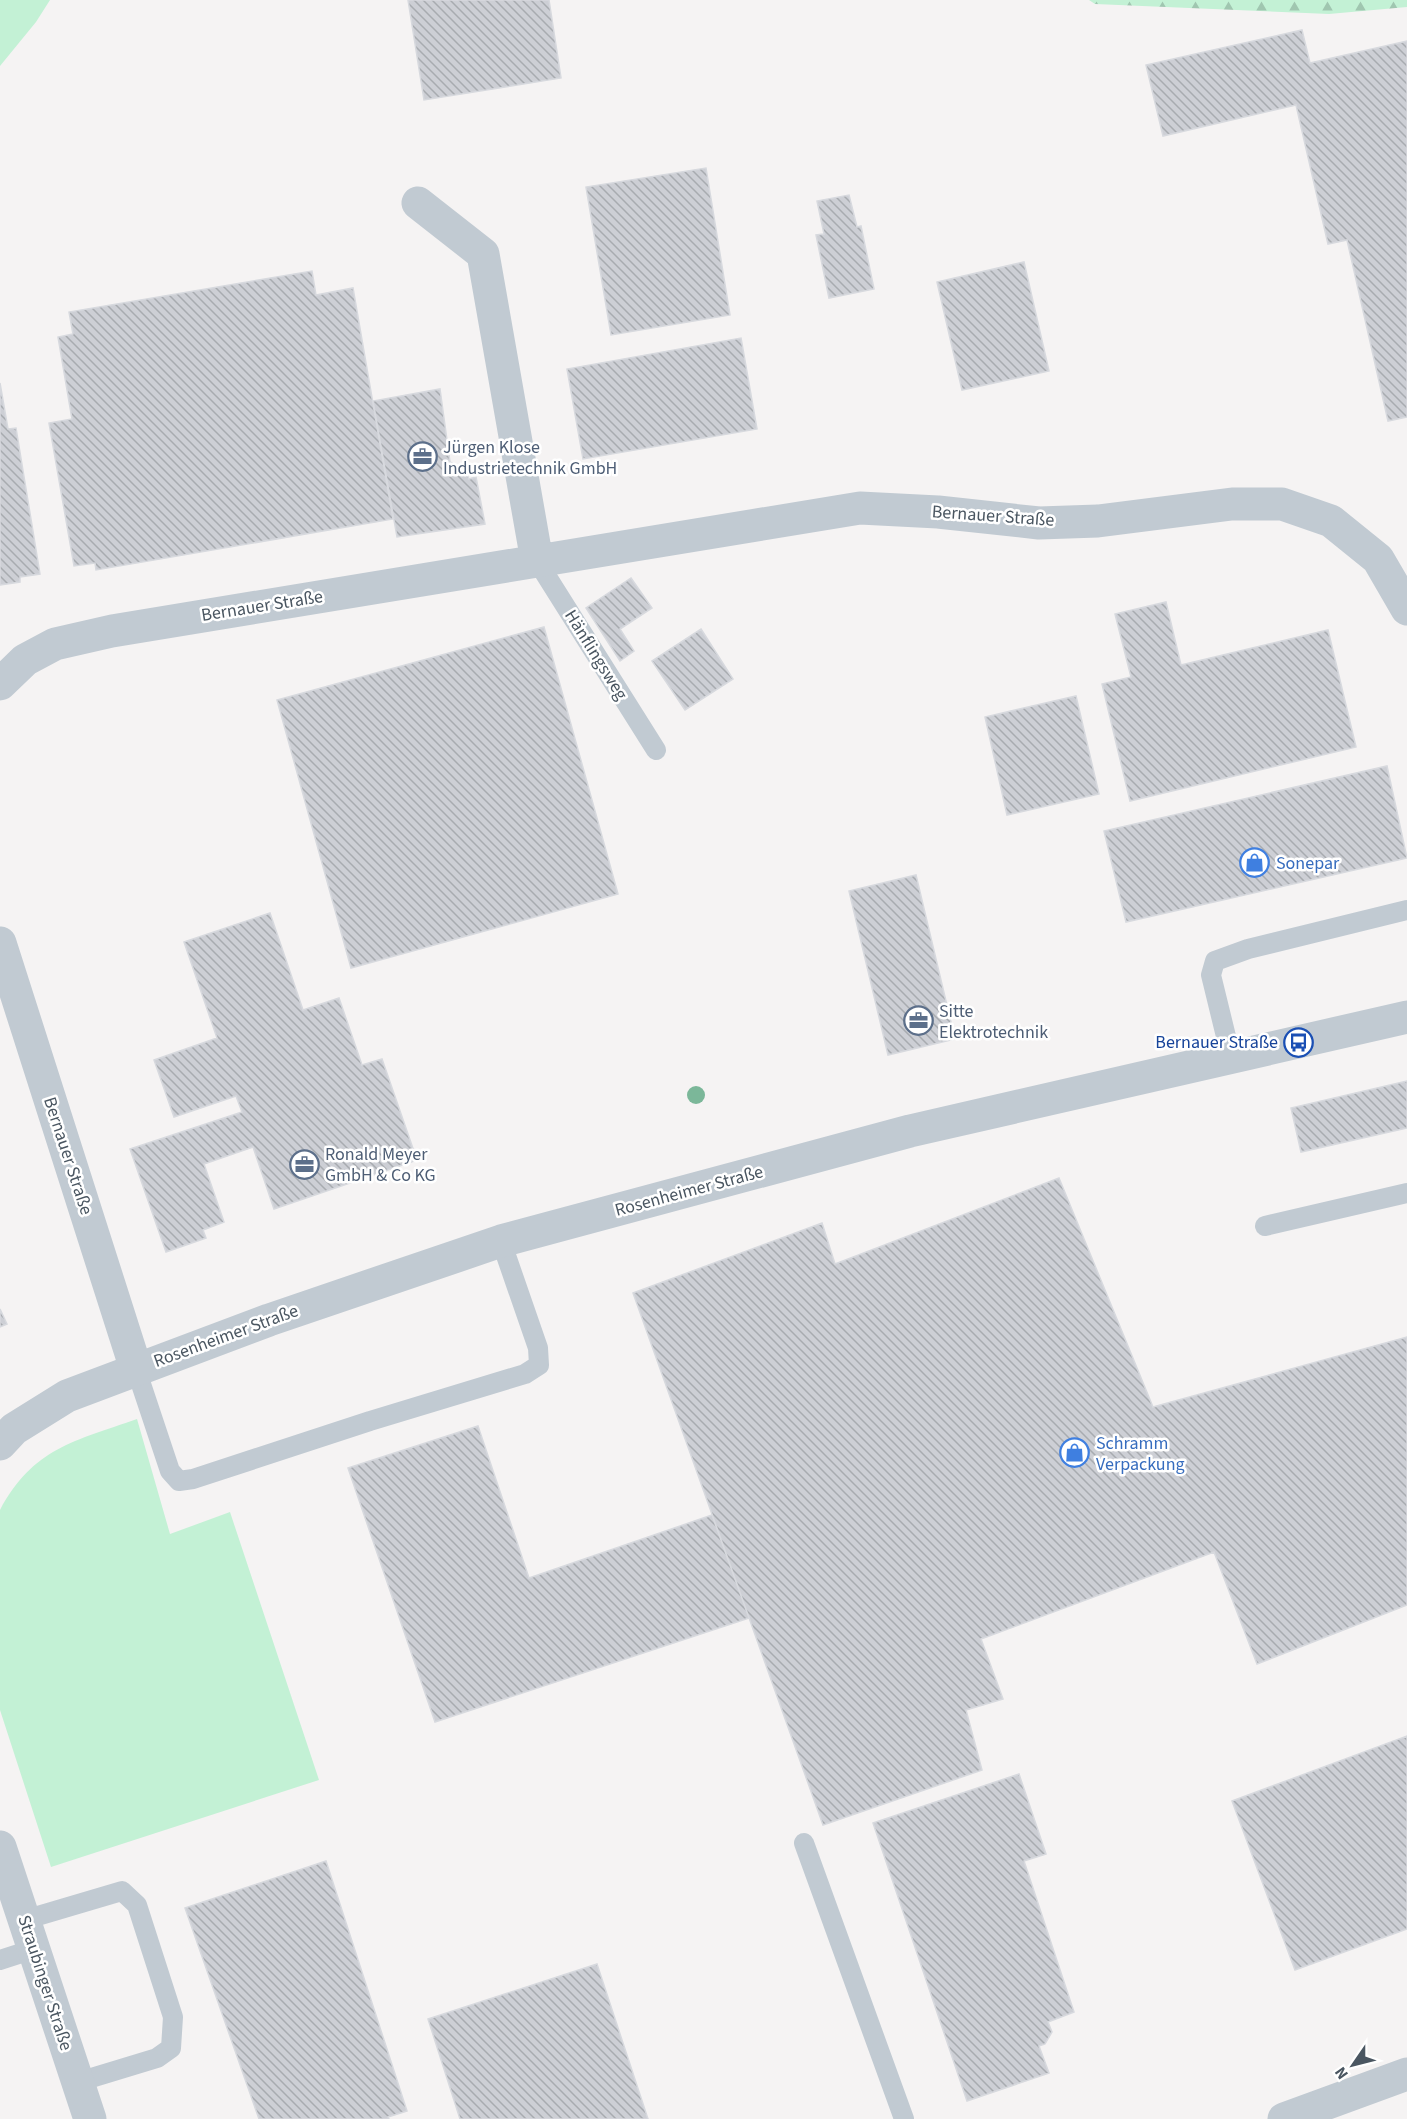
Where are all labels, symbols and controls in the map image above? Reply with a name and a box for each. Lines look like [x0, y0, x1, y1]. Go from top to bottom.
place label: Jürgen Klose Industrietechnik GmbH [443, 435, 617, 481]
office icon: Jürgen Klose Industrietechnik GmbH [406, 441, 438, 473]
street label: Bernauer Straße [931, 499, 1055, 533]
street label: Bernauer Straße [199, 584, 325, 628]
street label: Hänflingsweg [558, 605, 634, 705]
shop icon: Sonepar [1239, 847, 1271, 879]
place label: Sonepar [1276, 851, 1340, 876]
place label: Sitte Elektrotechnik [939, 999, 1048, 1045]
office icon: Sitte Elektrotechnik [902, 1005, 934, 1037]
bus stop icon: Bernauer Straße [1283, 1026, 1315, 1058]
place label: Bernauer Straße [1155, 1030, 1278, 1055]
street label: Bernauer Straße [37, 1094, 99, 1218]
place label: Ronald Meyer GmbH & Co KG [325, 1142, 436, 1188]
office icon: Ronald Meyer GmbH & Co KG [288, 1148, 320, 1180]
street label: Rosenheimer Straße [612, 1159, 766, 1223]
street label: Rosenheimer Straße [150, 1298, 302, 1374]
place label: Schramm Verpackung [1096, 1431, 1185, 1477]
shop icon: Schramm Verpackung [1059, 1437, 1091, 1469]
street label: Straubinger Straße [11, 1912, 79, 2054]
north arrow [1323, 2035, 1383, 2095]
text: N [1329, 2062, 1354, 2084]

